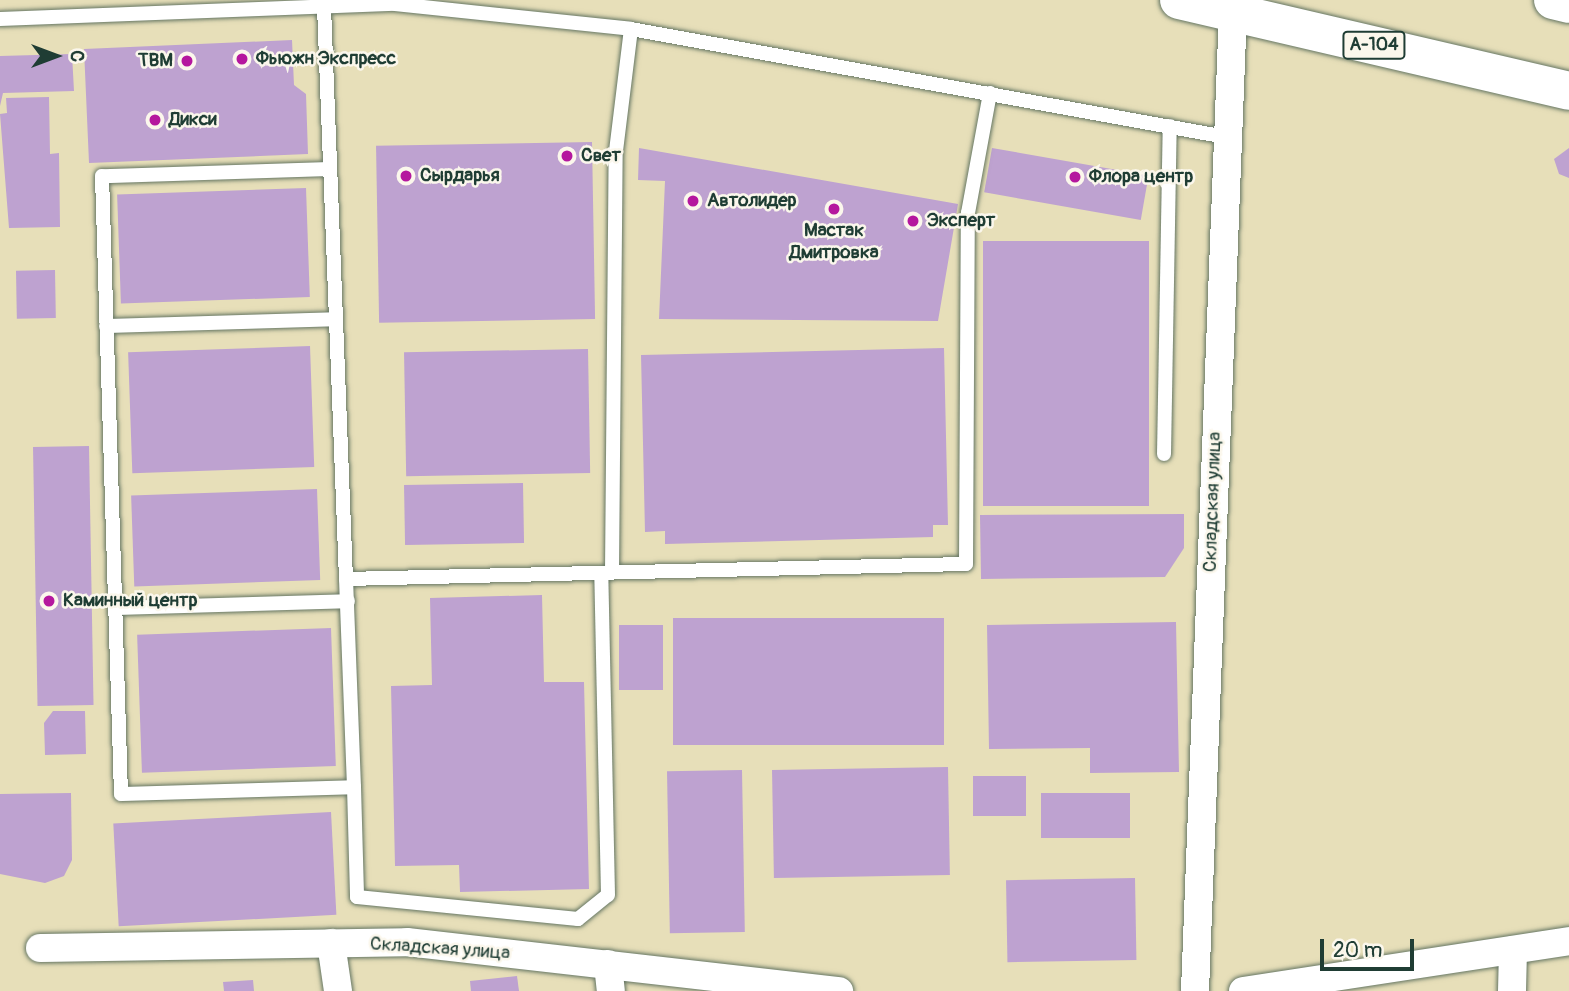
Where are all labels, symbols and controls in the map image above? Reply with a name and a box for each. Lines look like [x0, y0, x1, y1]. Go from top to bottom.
north arrow [21, 21, 91, 91]
road number: А-104 [1341, 31, 1407, 60]
place label: Фьюжн Экспресс [256, 48, 396, 70]
text: С [65, 50, 89, 62]
place label: ТВМ [138, 50, 173, 72]
marker: Фьюжн Экспресс [234, 51, 250, 67]
marker: ТВМ [179, 53, 195, 69]
place label: Дикси [169, 109, 217, 131]
marker: Дикси [147, 112, 163, 128]
place label: Свет [581, 145, 621, 167]
marker: Свет [559, 148, 575, 164]
place label: Сырдарья [420, 165, 500, 187]
place label: Флора центр [1089, 166, 1193, 188]
marker: Сырдарья [398, 168, 414, 184]
marker: Флора центр [1067, 169, 1083, 185]
place label: Автолидер [707, 190, 797, 212]
marker: Автолидер [685, 193, 701, 209]
marker: Мастак Дмитровка [826, 201, 842, 217]
place label: Эксперт [927, 210, 995, 232]
marker: Эксперт [905, 213, 921, 229]
place label: Мастак Дмитровка [789, 220, 879, 264]
street label: Складская улица [1199, 431, 1227, 573]
place label: Каминный центр [63, 590, 197, 612]
marker: Каминный центр [41, 593, 57, 609]
scale bar [1324, 925, 1418, 969]
street label: Складская улица [369, 933, 511, 965]
text: 20 m [1333, 937, 1382, 964]

